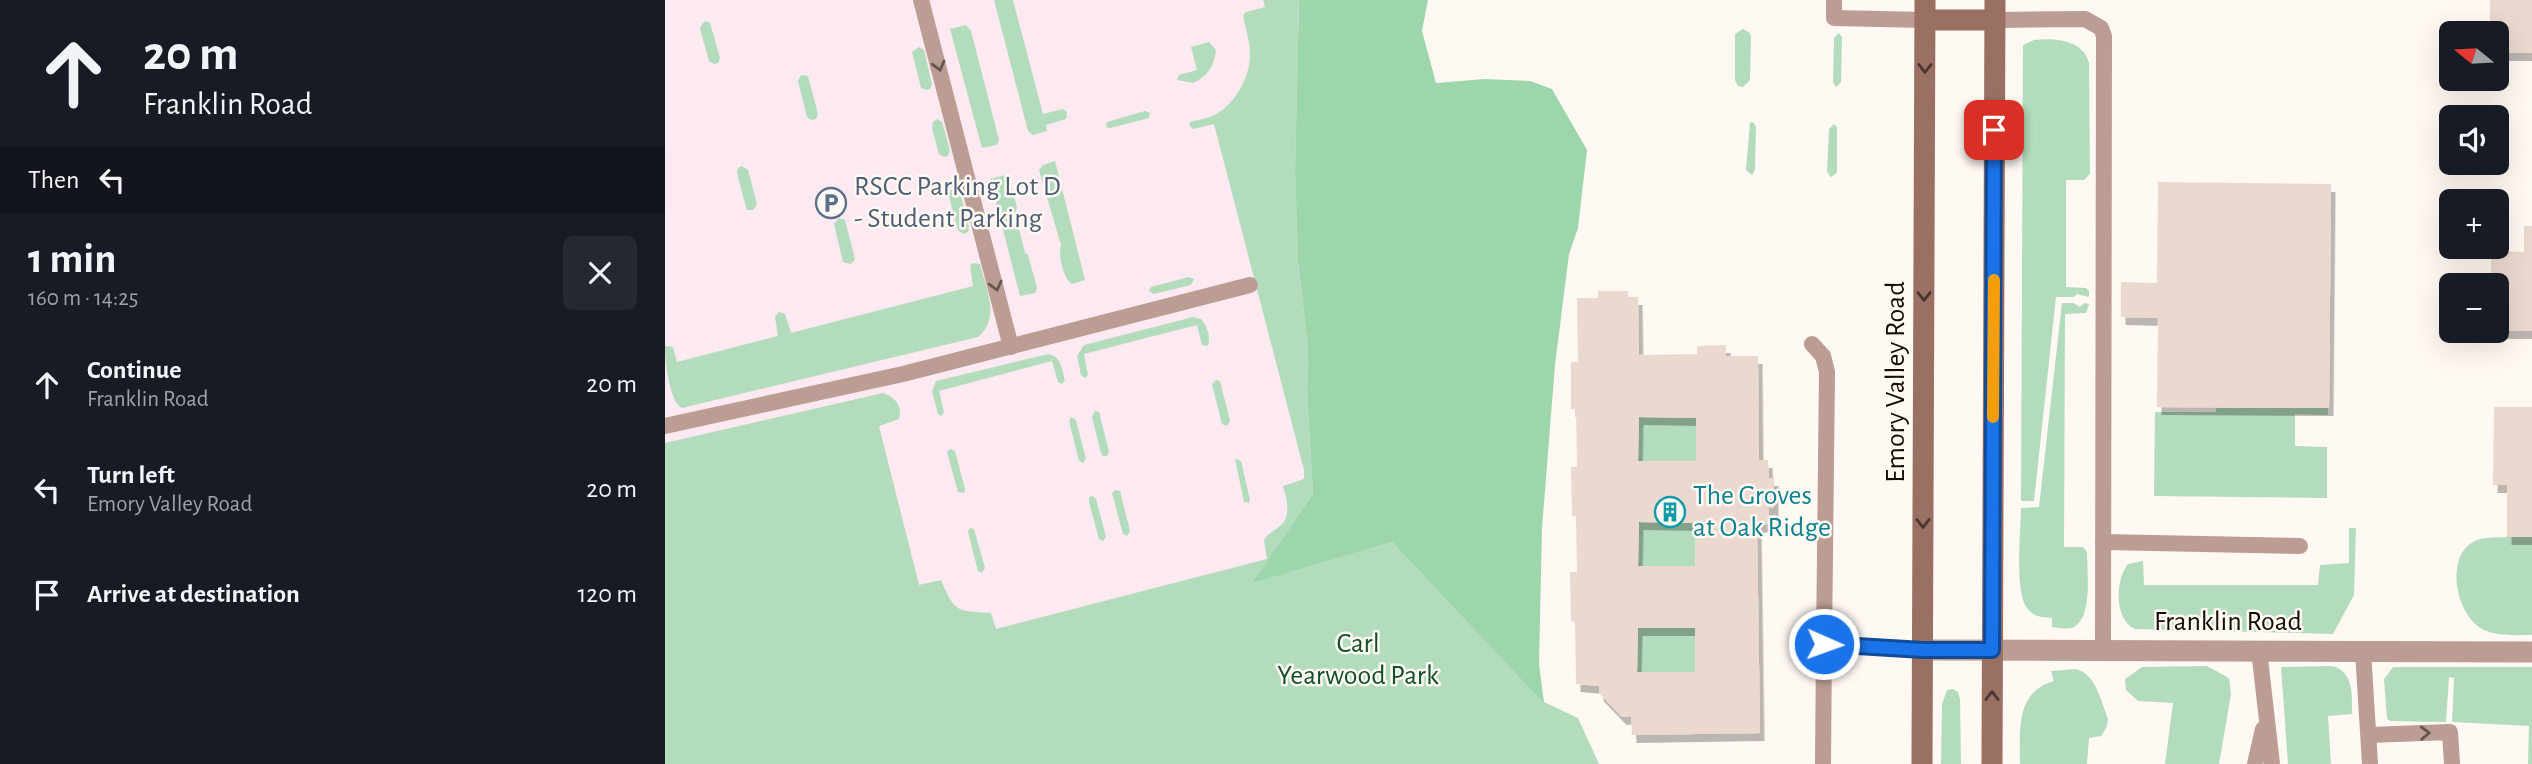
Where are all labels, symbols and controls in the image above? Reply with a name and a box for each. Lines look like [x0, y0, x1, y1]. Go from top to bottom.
north arrow [2439, 21, 2509, 91]
map controls [2439, 21, 2509, 343]
icon: ahead [28, 28, 119, 119]
text: 20 m [143, 30, 239, 79]
one-way arrow [931, 60, 945, 72]
one-way arrow [1917, 63, 1933, 74]
text: Franklin Road [143, 88, 312, 120]
pin [1964, 100, 2024, 160]
button: sound [2439, 105, 2509, 175]
icon: arrive [1975, 111, 2013, 149]
icon: left [93, 161, 131, 199]
text: Then [28, 167, 79, 193]
place label: RSCC Parking Lot D - Student Parking [854, 173, 1061, 233]
parking icon: RSCC Parking Lot D - Student Parking [814, 186, 848, 220]
button: + [2439, 189, 2509, 259]
button: close [563, 236, 637, 310]
text: 1 min [28, 238, 117, 280]
button: − [2439, 273, 2509, 343]
one-way arrow [988, 280, 1002, 292]
street label: Emory Valley Road [1882, 281, 1910, 483]
text: 160 m · 14:25 [28, 287, 138, 310]
one-way arrow [1916, 291, 1932, 301]
text: Continue [87, 357, 182, 383]
icon: ahead [28, 366, 66, 404]
text: 20 m [586, 371, 637, 397]
text: Franklin Road [87, 388, 209, 411]
text: Turn left [87, 462, 175, 488]
icon: left [28, 471, 66, 509]
text: 20 m [586, 476, 637, 502]
place label: The Groves at Oak Ridge [1693, 482, 1831, 542]
text: Emory Valley Road [87, 493, 252, 516]
building icon: The Groves at Oak Ridge [1653, 495, 1687, 529]
one-way arrow [1915, 518, 1931, 529]
icon: arrive [28, 576, 66, 614]
text: Arrive at destination [87, 581, 300, 607]
text: 120 m [577, 581, 637, 607]
position arrow [1787, 607, 1861, 681]
street label: Franklin Road [2154, 608, 2302, 636]
park label: Carl Yearwood Park [1277, 630, 1439, 690]
one-way arrow [1984, 690, 2000, 701]
one-way arrow [2420, 725, 2431, 741]

